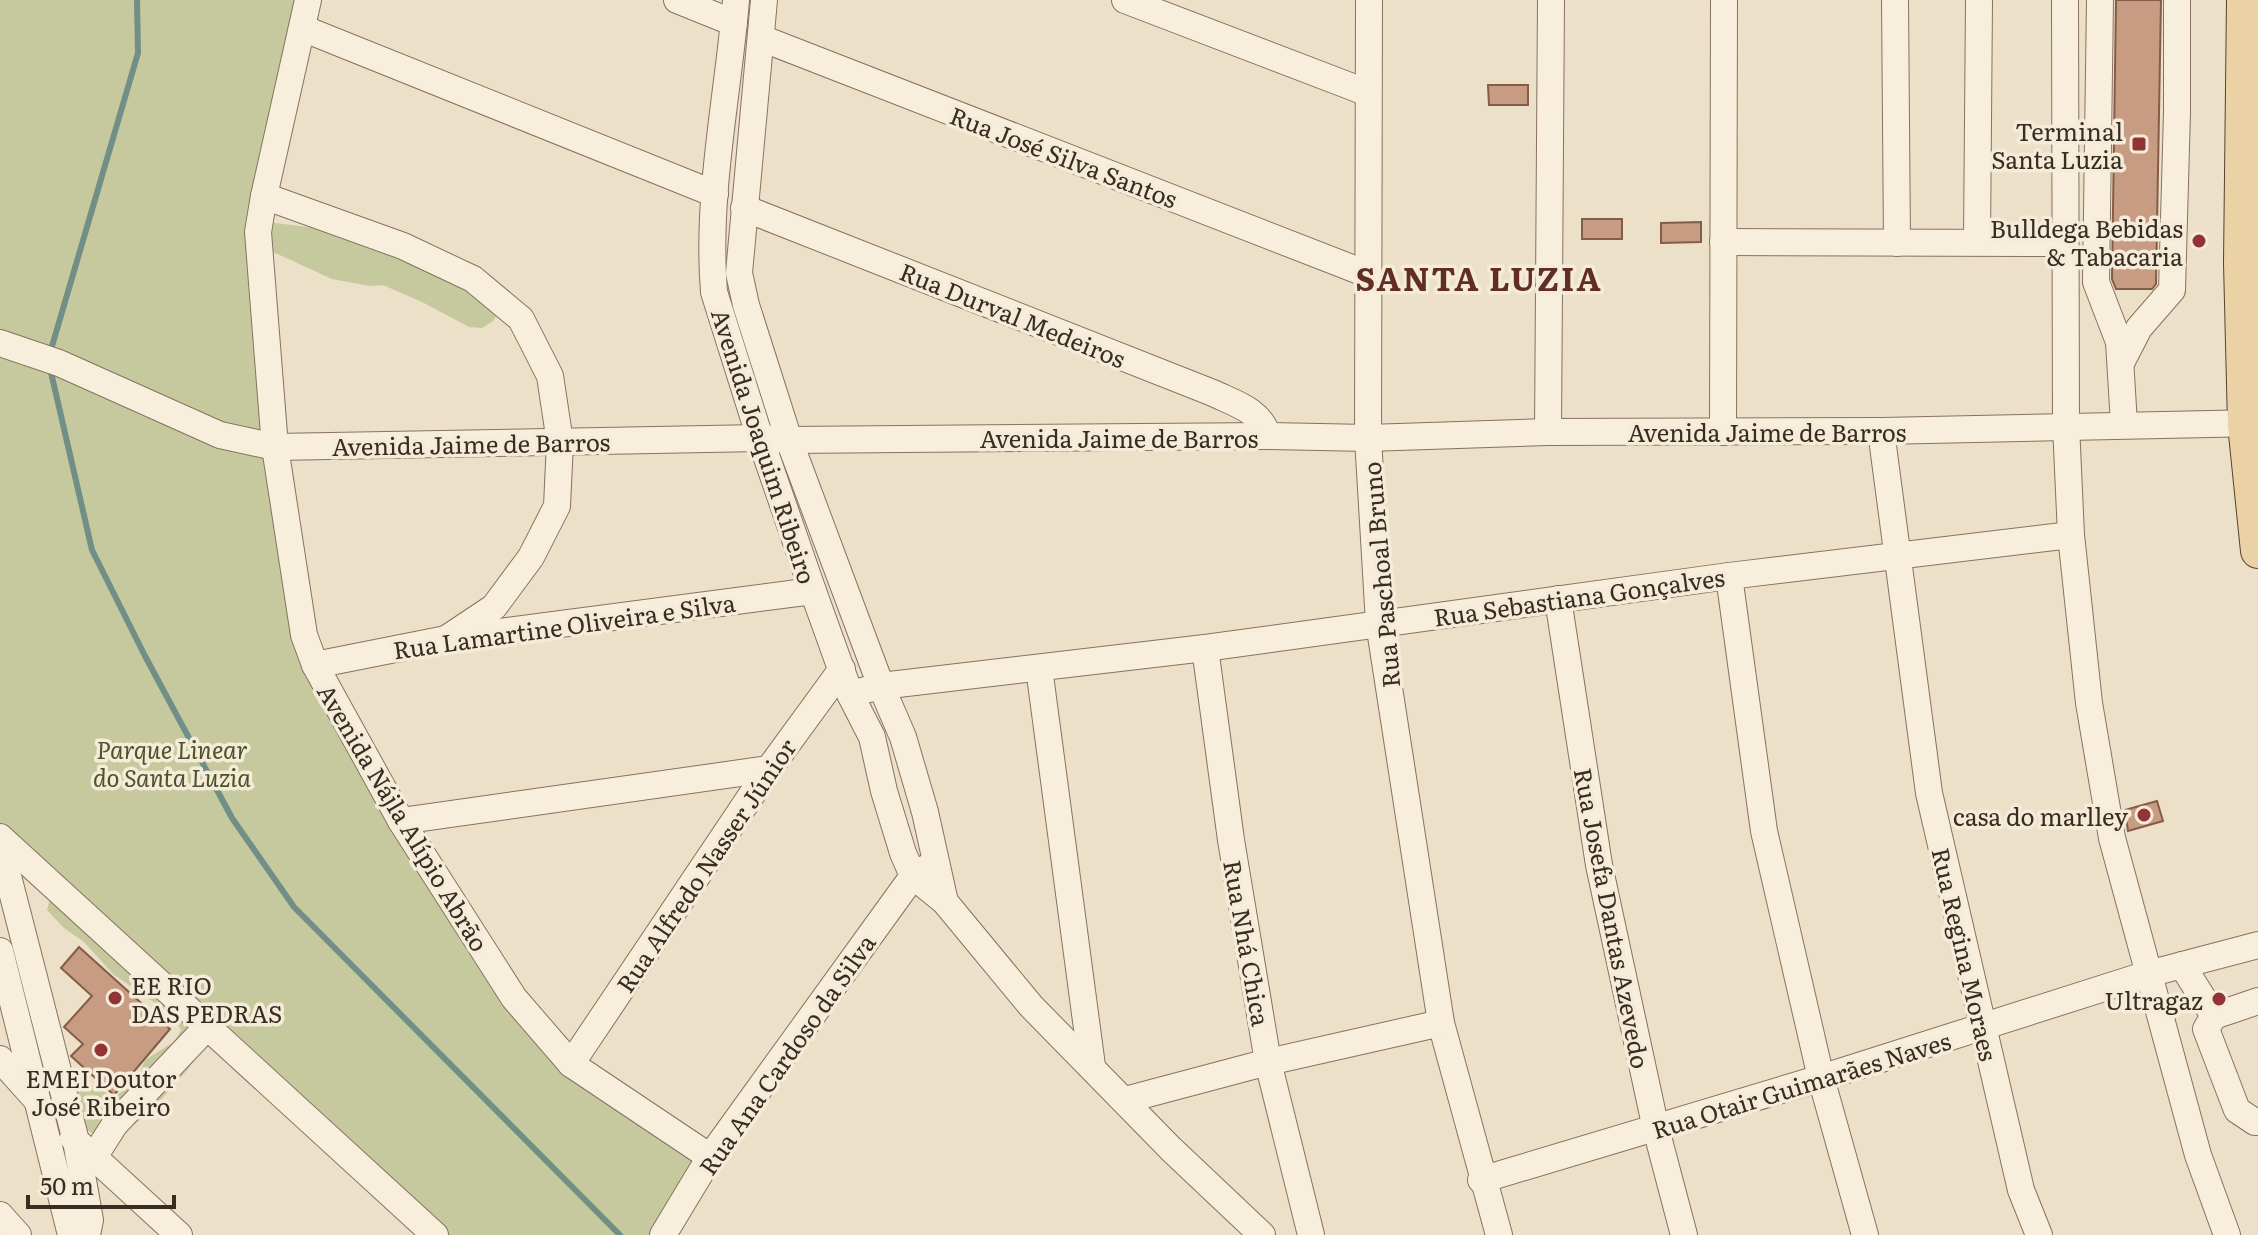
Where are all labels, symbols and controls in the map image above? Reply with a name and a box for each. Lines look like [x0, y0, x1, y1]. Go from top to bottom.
street label: Rua José Silva Santos [945, 97, 1183, 216]
place label: Terminal Santa Luzia [1991, 113, 2123, 176]
marker: Terminal Santa Luzia [2130, 135, 2148, 153]
place label: Bulldega Bebidas & Tabacaria [1990, 210, 2183, 273]
marker: Bulldega Bebidas & Tabacaria [2190, 232, 2208, 250]
street label: Rua Durval Medeiros [895, 253, 1131, 375]
district label: SANTA LUZIA [1355, 253, 1603, 301]
street label: Avenida Joaquim Ribeiro [704, 304, 826, 588]
street label: Avenida Jaime de Barros [1628, 414, 1906, 449]
street label: Avenida Jaime de Barros [980, 420, 1258, 455]
street label: Avenida Jaime de Barros [331, 423, 611, 463]
street label: Rua Paschoal Bruno [1353, 460, 1407, 690]
street label: Rua Sebastiana Gonçalves [1431, 558, 1727, 634]
street label: Rua Lamartine Oliveira e Silva [391, 584, 737, 666]
street label: Avenida Nájla Alípio Abrão [310, 677, 498, 957]
street label: Rua Alfredo Nasser Júnior [607, 730, 804, 999]
park label: Parque Linear do Santa Luzia [93, 731, 251, 794]
street label: Rua Josefa Dantas Azevedo [1567, 765, 1659, 1071]
place label: casa do marlley [1953, 798, 2128, 833]
marker: casa do marlley [2135, 806, 2153, 824]
street label: Rua Regina Moraes [1924, 844, 2008, 1064]
street label: Rua Nhá Chica [1216, 857, 1280, 1029]
street label: Rua Ana Cardoso da Silva [689, 926, 883, 1182]
place label: EE RIO DAS PEDRAS [131, 967, 282, 1030]
place label: Ultragaz [2105, 982, 2203, 1017]
marker: EE RIO DAS PEDRAS [106, 989, 124, 1007]
marker: Ultragaz [2210, 990, 2228, 1008]
street label: Rua Otair Guimarães Naves [1647, 1022, 1955, 1146]
marker: EMEI Doutor José Ribeiro [92, 1041, 110, 1059]
place label: EMEI Doutor José Ribeiro [26, 1060, 177, 1123]
scale bar [28, 1159, 174, 1209]
text: 50 m [40, 1167, 94, 1202]

